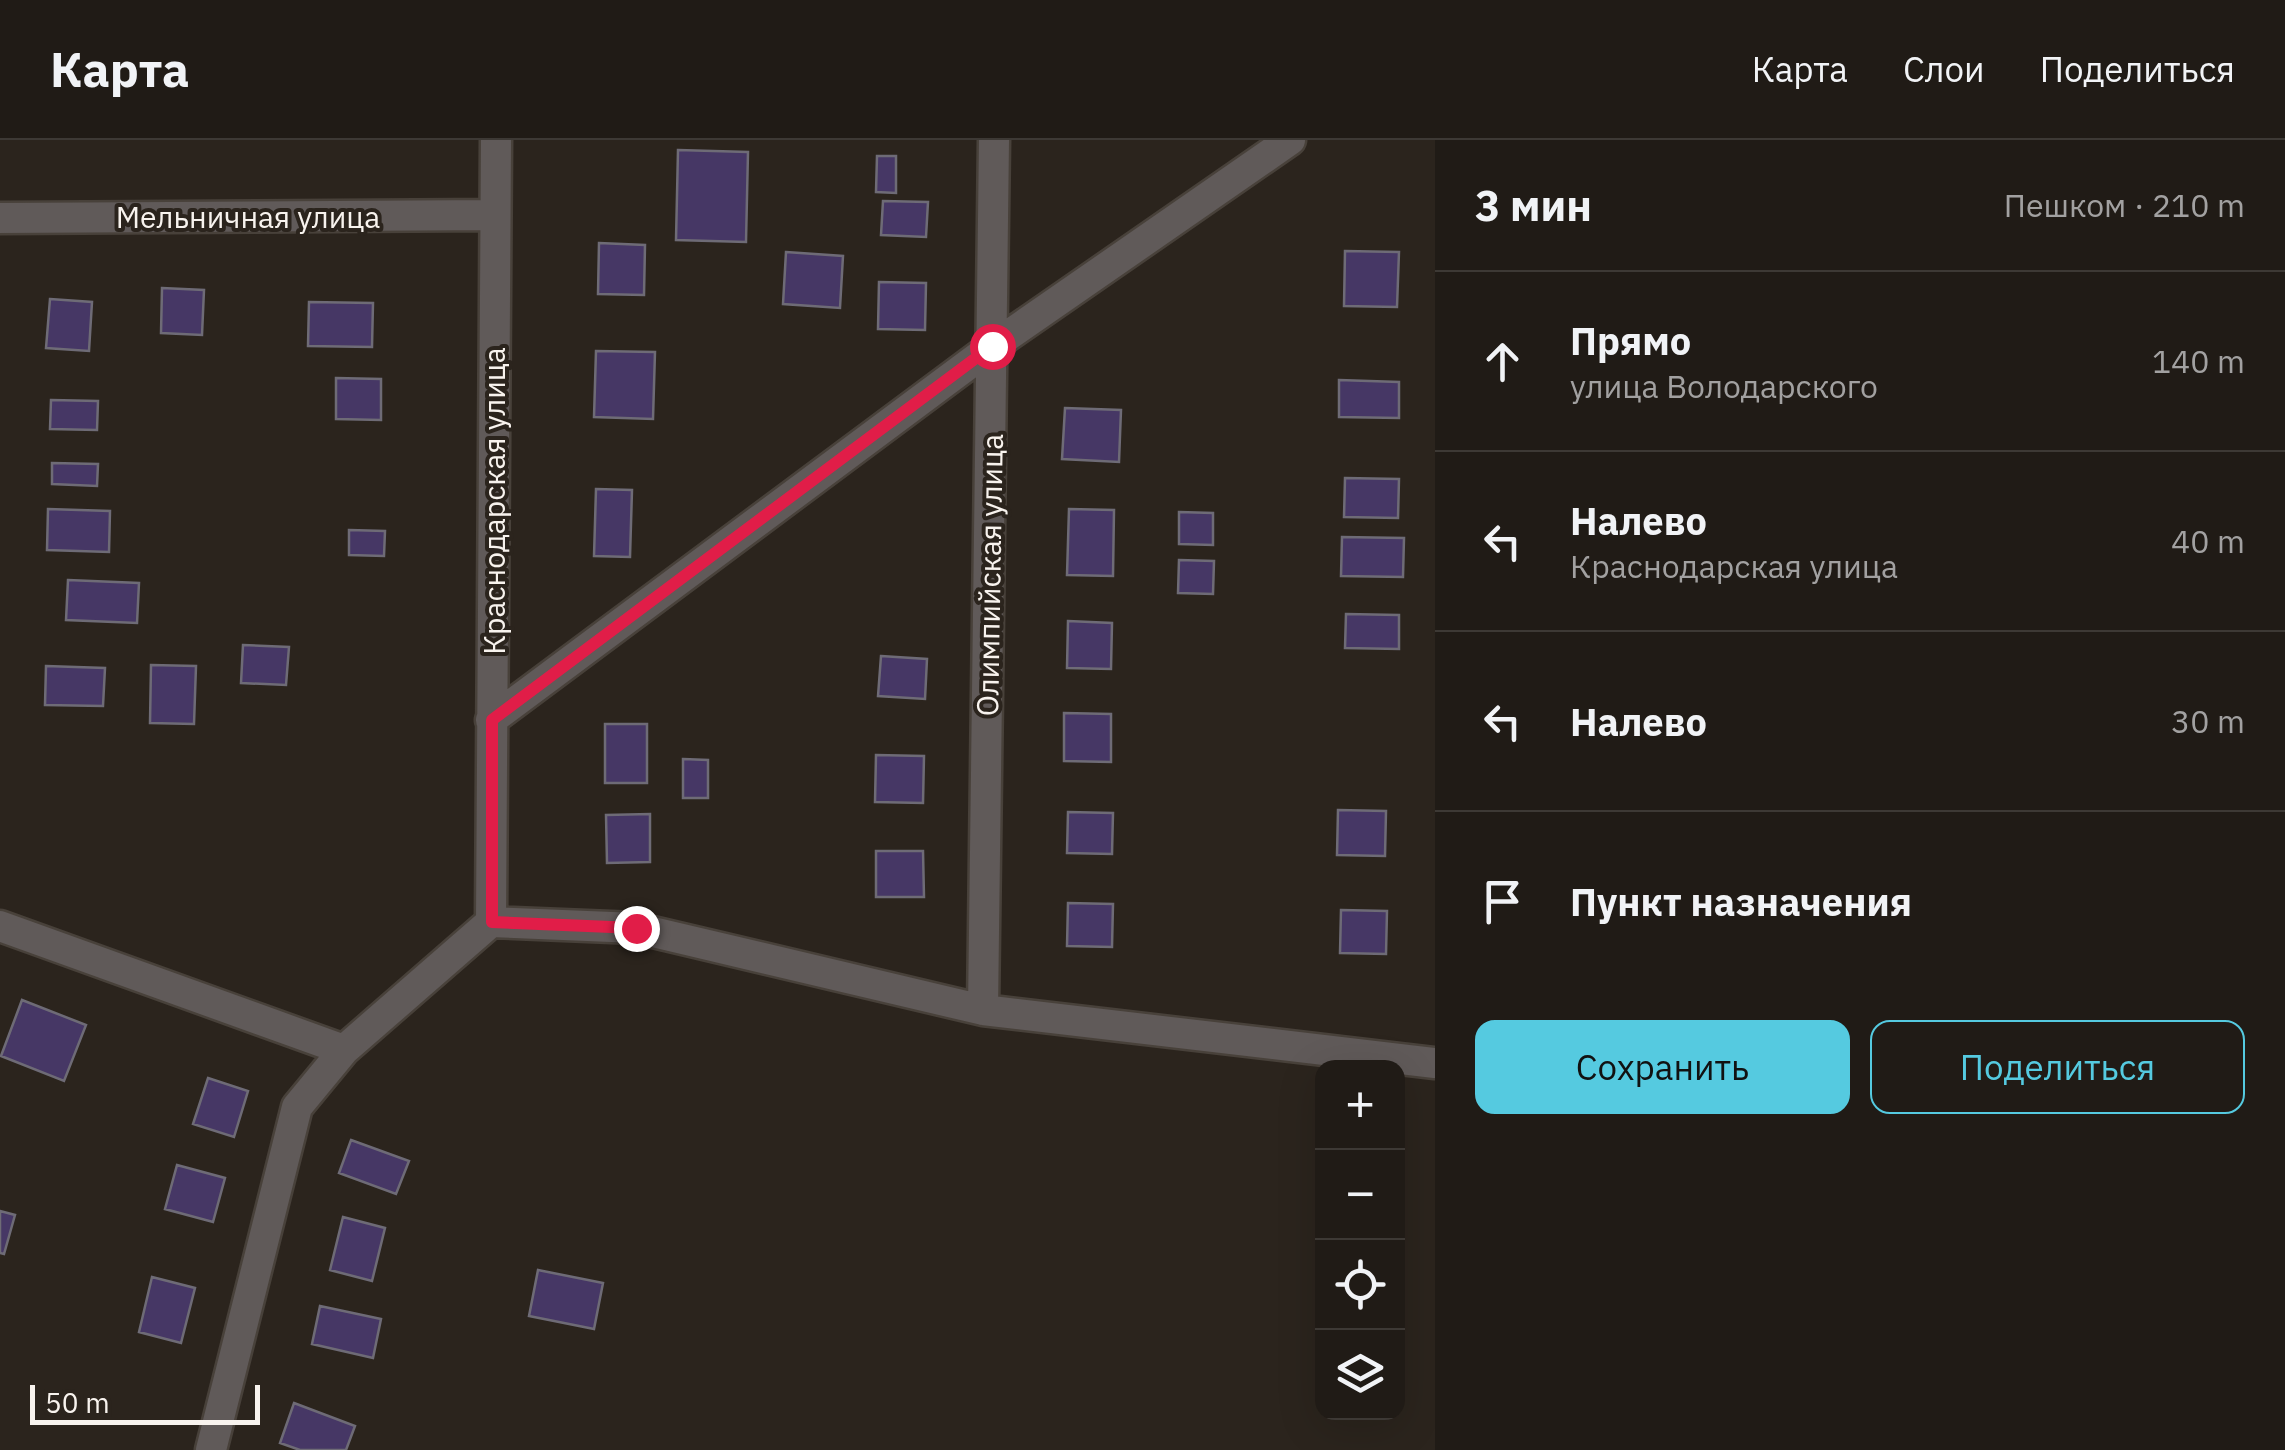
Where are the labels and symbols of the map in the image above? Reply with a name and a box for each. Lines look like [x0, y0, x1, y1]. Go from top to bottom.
street label: Мельничная улица [116, 197, 380, 236]
route start [970, 324, 1016, 370]
street label: Краснодарская улица [474, 347, 513, 655]
street label: Олимпийская улица [967, 433, 1011, 717]
route end [614, 906, 660, 952]
scale bar [30, 1380, 260, 1424]

